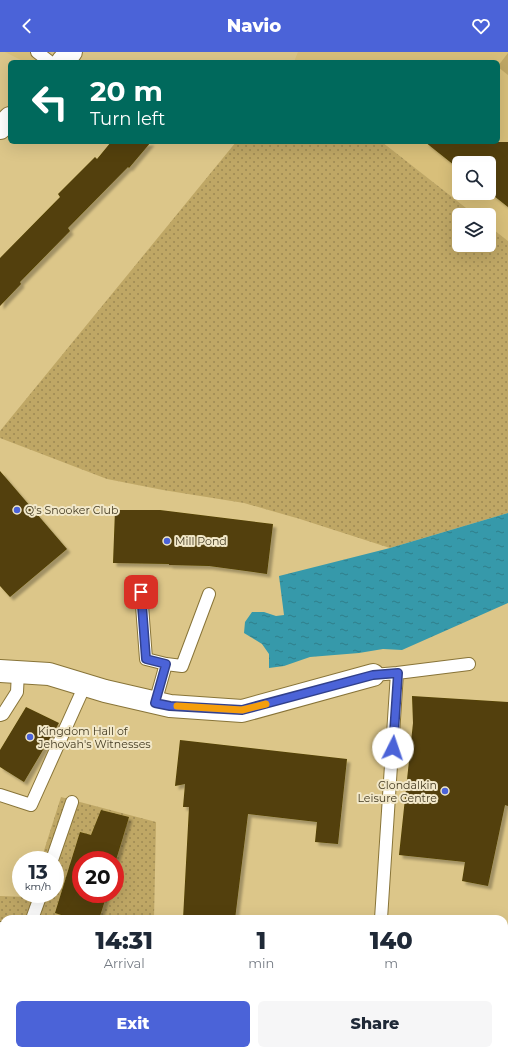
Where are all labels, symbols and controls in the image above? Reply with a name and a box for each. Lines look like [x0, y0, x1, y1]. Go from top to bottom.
icon: back [16, 15, 38, 37]
text: Navio [227, 15, 281, 37]
icon: heart [470, 15, 492, 37]
text: 20 m [90, 74, 163, 108]
icon: left [24, 76, 76, 128]
text: Turn left [90, 108, 165, 130]
map controls [452, 156, 496, 252]
button: search [452, 156, 496, 200]
button: layers [452, 208, 496, 252]
place label: Q's Snooker Club [25, 503, 118, 517]
marker: Q's Snooker Club [12, 505, 22, 515]
place label: Mill Pond [175, 534, 227, 548]
marker: Mill Pond [162, 536, 172, 546]
pin [124, 575, 158, 609]
icon: arrive [130, 581, 152, 603]
place label: Kingdom Hall of Jehovah's Witnesses [37, 724, 151, 751]
position arrow [372, 727, 414, 769]
marker: Kingdom Hall of Jehovah's Witnesses [25, 732, 35, 742]
place label: Clondalkin Leisure Centre [357, 778, 437, 805]
marker: Clondalkin Leisure Centre [440, 786, 450, 796]
speed limit sign: 20 [72, 851, 124, 903]
text: 13 [28, 860, 48, 884]
text: km/h [25, 880, 51, 893]
text: 14:31 [95, 926, 153, 955]
text: 1 [257, 926, 266, 955]
text: 140 [370, 926, 413, 955]
text: Arrival [104, 955, 145, 971]
text: min [248, 955, 274, 971]
text: m [384, 955, 398, 971]
button: Exit [16, 1001, 250, 1047]
button: Share [258, 1001, 492, 1047]

